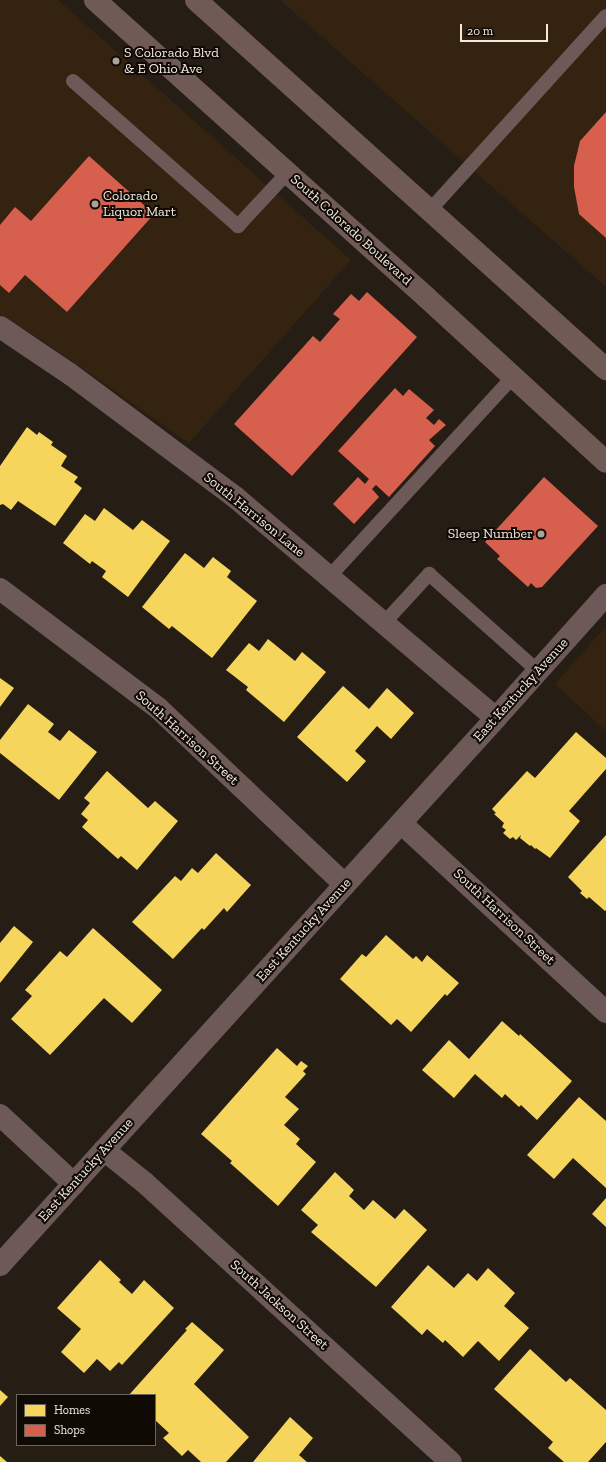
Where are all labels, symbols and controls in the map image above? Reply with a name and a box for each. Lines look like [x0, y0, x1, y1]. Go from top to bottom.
scale bar [462, 16, 550, 42]
text: 20 m [467, 24, 493, 38]
place label: S Colorado Blvd & E Ohio Ave [124, 45, 219, 78]
marker: S Colorado Blvd & E Ohio Ave [111, 56, 121, 66]
street label: South Colorado Boulevard [287, 171, 415, 289]
place label: Colorado Liquor Mart [103, 188, 176, 220]
marker: Colorado Liquor Mart [90, 199, 100, 209]
street label: South Harrison Lane [200, 469, 308, 561]
place label: Sleep Number [448, 526, 533, 542]
marker: Sleep Number [536, 529, 546, 539]
street label: East Kentucky Avenue [470, 634, 572, 746]
street label: South Harrison Street [132, 687, 242, 789]
street label: South Harrison Street [450, 866, 558, 968]
street label: East Kentucky Avenue [253, 874, 355, 986]
street label: East Kentucky Avenue [35, 1114, 137, 1226]
street label: South Jackson Street [226, 1256, 332, 1354]
legend [16, 1394, 156, 1446]
text: Homes [54, 1403, 90, 1417]
text: Shops [54, 1423, 85, 1437]

